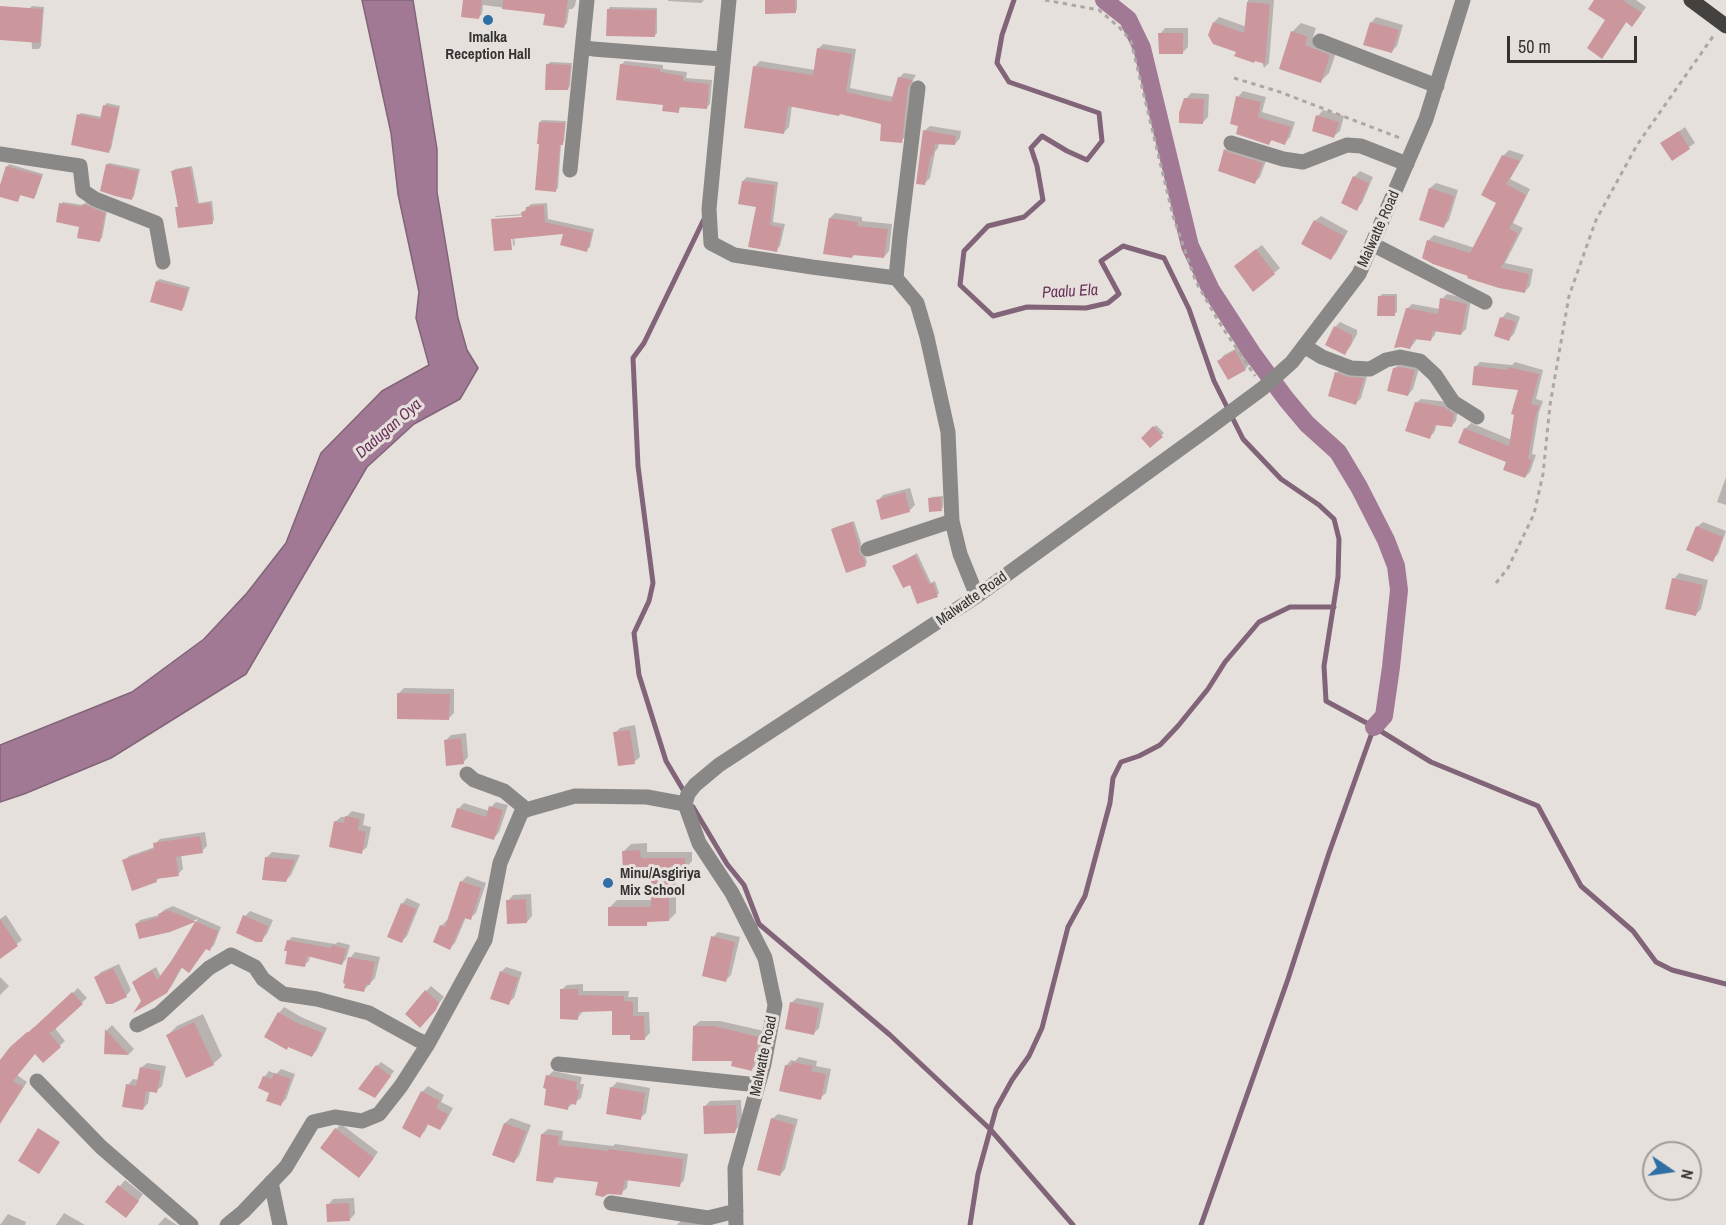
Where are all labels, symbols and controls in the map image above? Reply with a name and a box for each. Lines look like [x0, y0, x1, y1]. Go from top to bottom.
marker: Imalka Reception Hall [481, 13, 495, 27]
scale bar [1510, 24, 1640, 62]
place label: Imalka Reception Hall [445, 29, 531, 64]
text: 50 m [1518, 34, 1551, 59]
street label: Malwatte Road [1354, 188, 1404, 270]
water label: Paalu Ela [1041, 281, 1099, 303]
water label: Dadugan Oya [352, 395, 426, 463]
street label: Malwatte Road [933, 568, 1011, 630]
place label: Minu/Asgiriya Mix School [620, 865, 701, 900]
marker: Minu/Asgiriya Mix School [601, 876, 615, 890]
street label: Malwatte Road [747, 1014, 781, 1098]
north arrow [1642, 1141, 1702, 1201]
text: N [1676, 1167, 1699, 1182]

